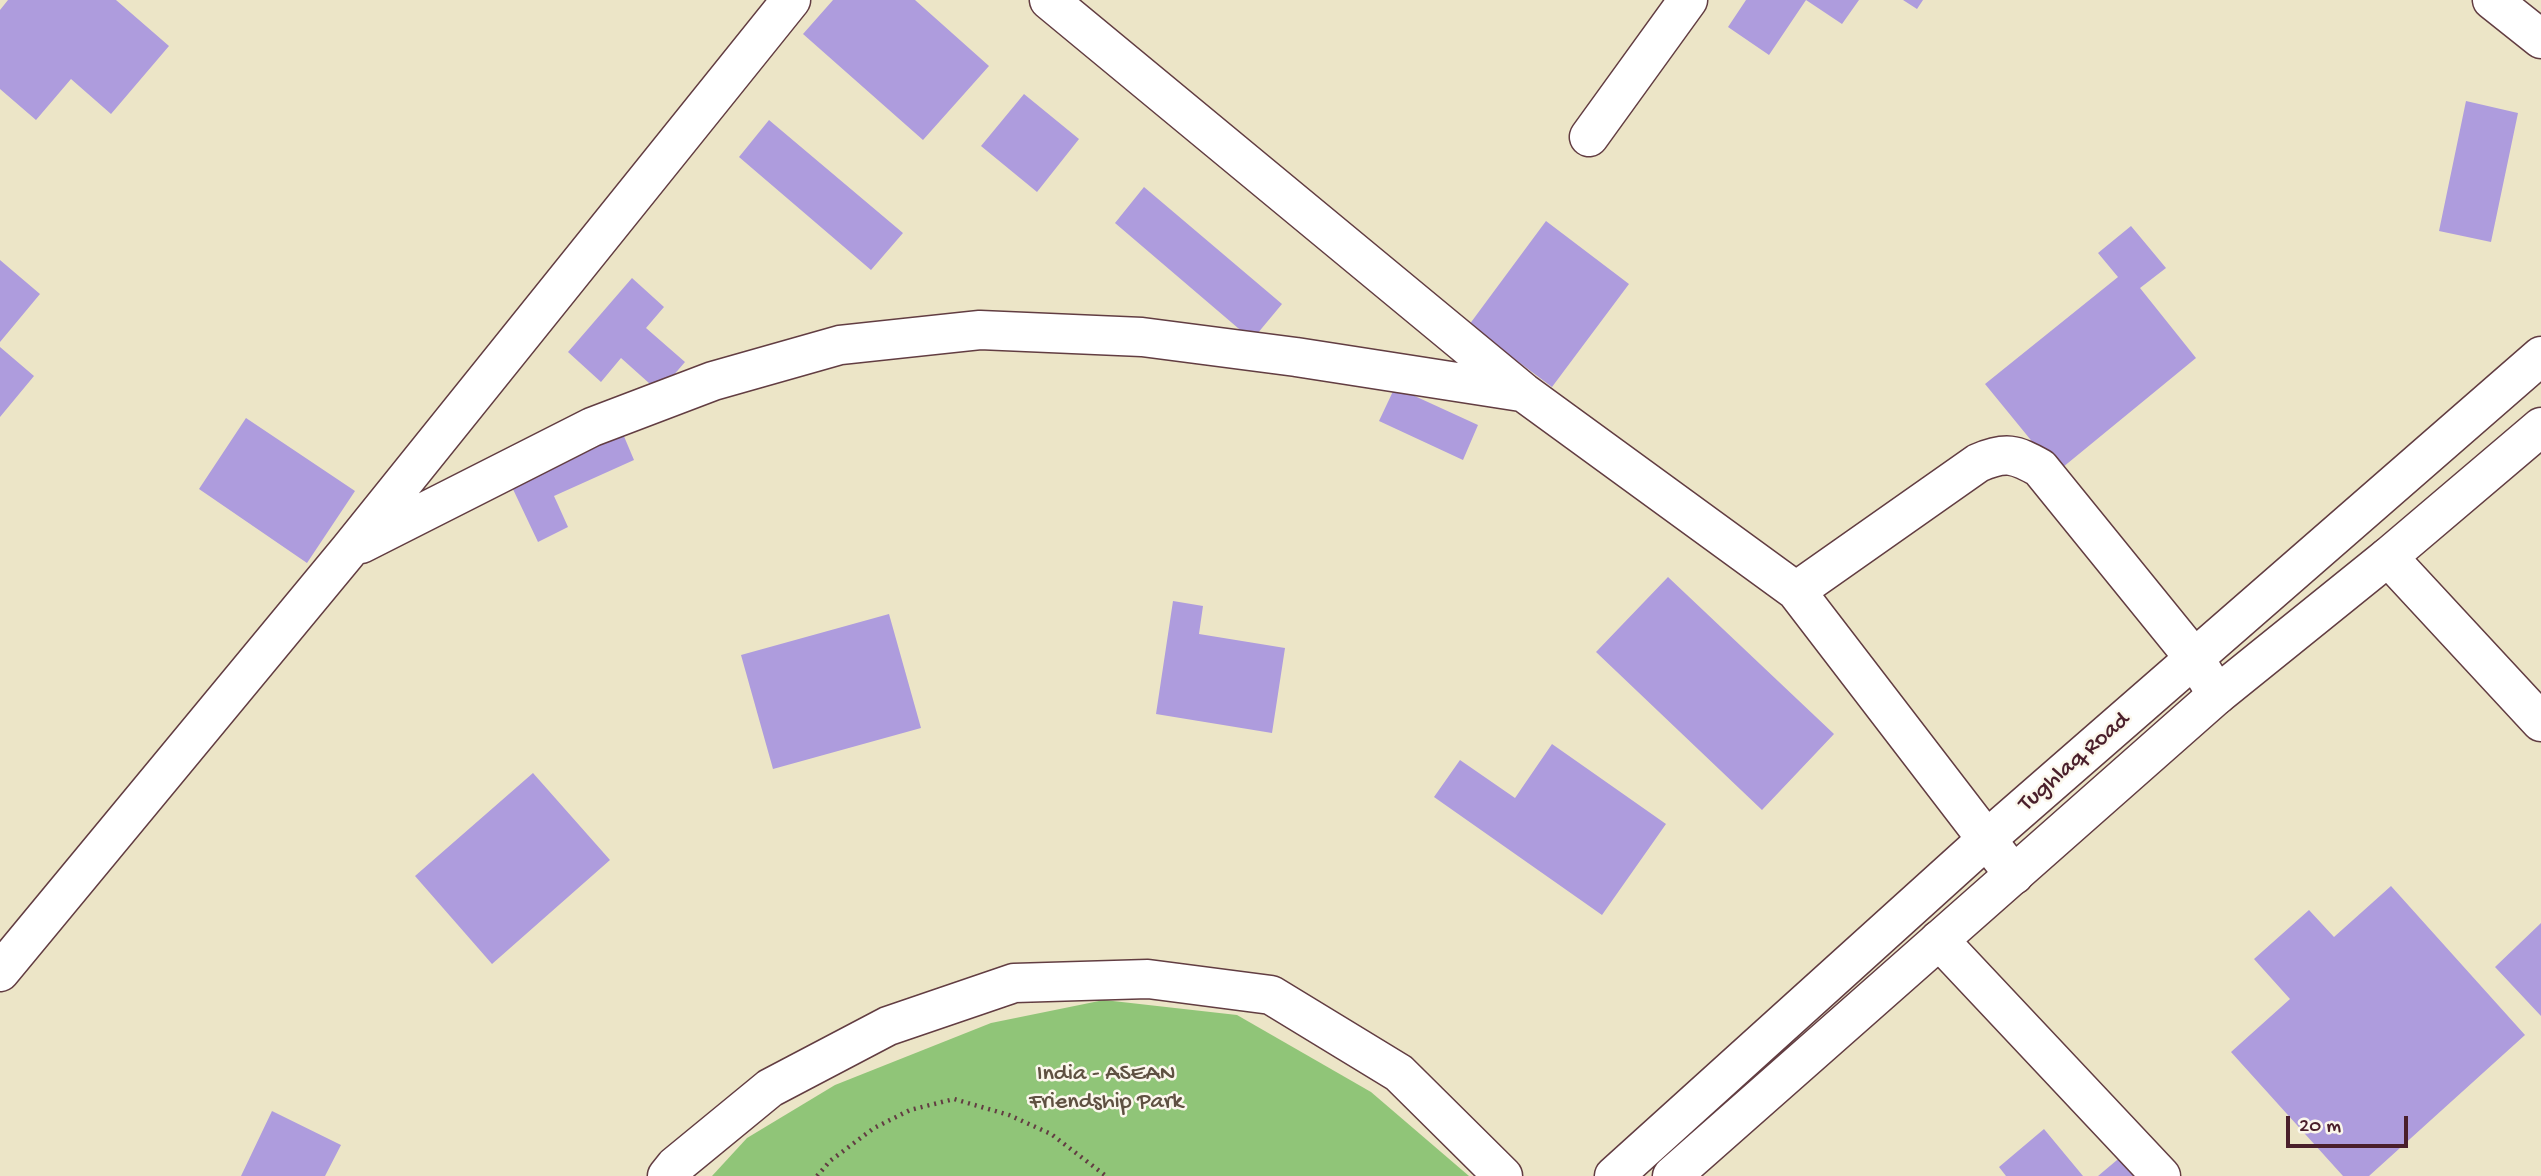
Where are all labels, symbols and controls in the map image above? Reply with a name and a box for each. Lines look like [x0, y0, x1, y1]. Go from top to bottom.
street label: Tughlaq Road [2013, 707, 2137, 819]
park label: India - ASEAN Friendship Park [1029, 1061, 1183, 1117]
scale bar [2289, 1102, 2412, 1146]
text: 20 m [2299, 1115, 2341, 1140]

